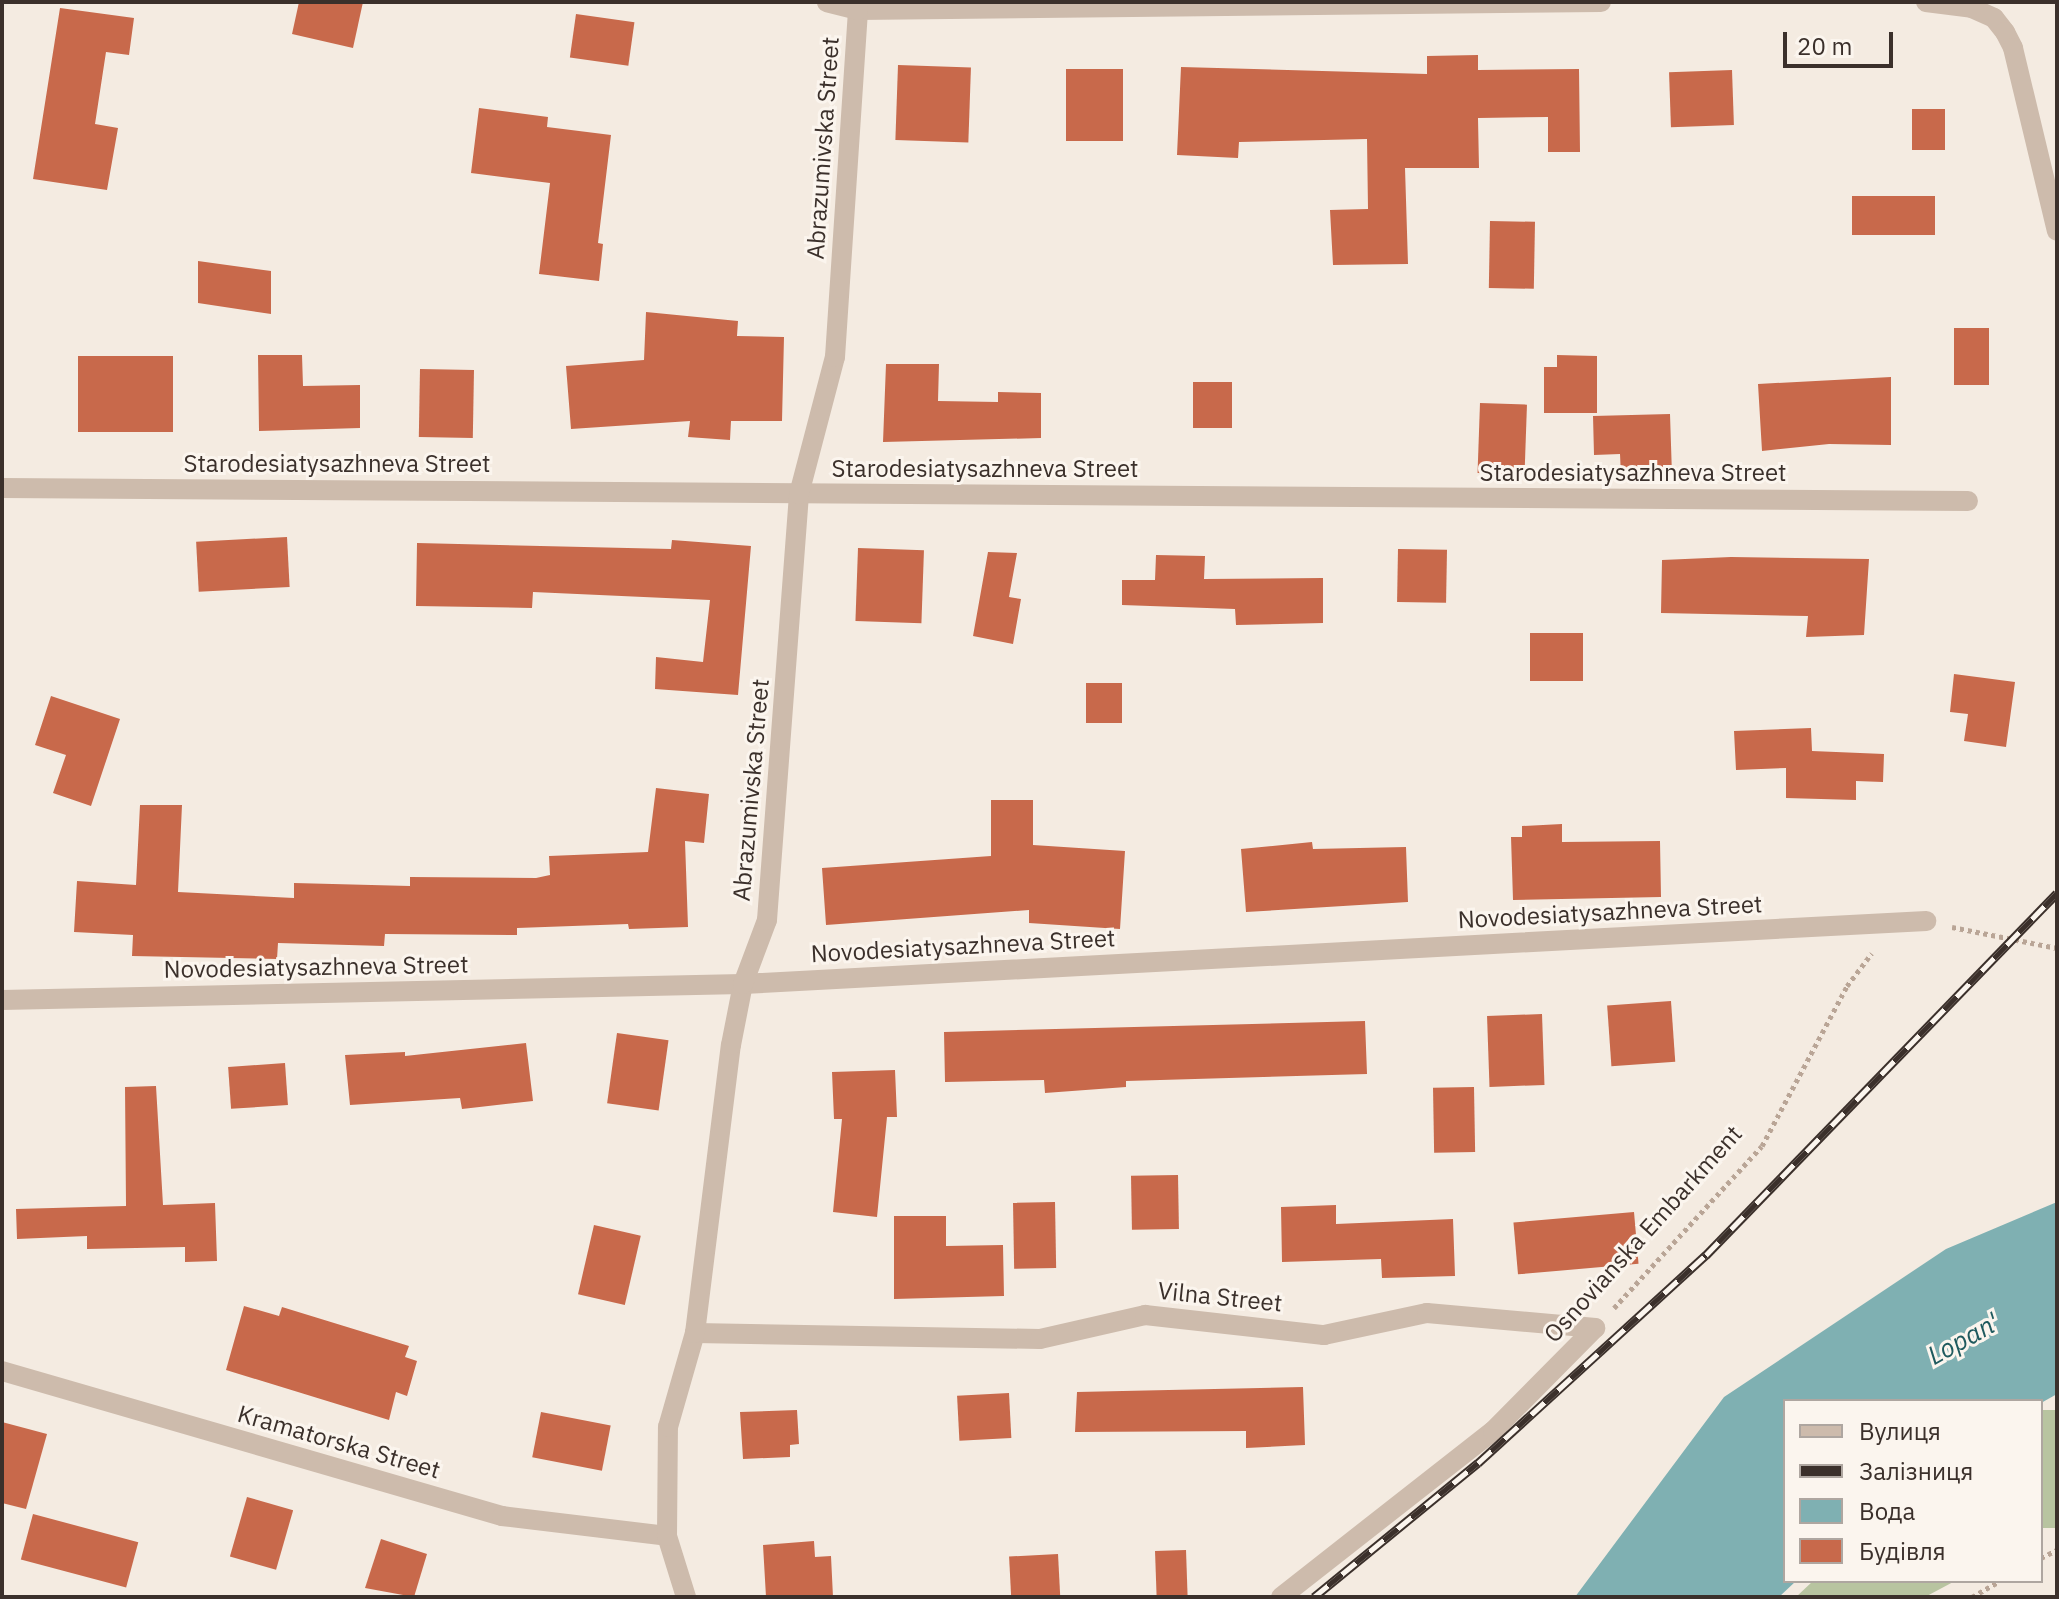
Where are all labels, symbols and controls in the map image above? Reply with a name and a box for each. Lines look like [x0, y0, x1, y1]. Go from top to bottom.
scale bar [1787, 16, 1897, 66]
text: 20 m [1797, 30, 1852, 62]
street label: Abrazumivska Street [801, 36, 845, 260]
street label: Starodesiatysazhneva Street [183, 450, 491, 478]
street label: Starodesiatysazhneva Street [831, 455, 1139, 483]
street label: Starodesiatysazhneva Street [1479, 459, 1787, 487]
street label: Abrazumivska Street [727, 678, 775, 902]
street label: Novodesiatysazhneva Street [1457, 890, 1763, 934]
street label: Novodesiatysazhneva Street [810, 924, 1116, 968]
street label: Novodesiatysazhneva Street [163, 950, 469, 984]
street label: Osnovianska Embarkment [1538, 1120, 1748, 1348]
street label: Vilna Street [1156, 1276, 1284, 1318]
water label: Lopan' [1922, 1307, 2004, 1371]
street label: Kramatorska Street [234, 1399, 444, 1485]
legend [1783, 1399, 2043, 1583]
text: Вулиця [1859, 1415, 1941, 1447]
text: Залізниця [1859, 1455, 1973, 1487]
text: Вода [1859, 1495, 1915, 1527]
text: Будівля [1859, 1535, 1946, 1567]

